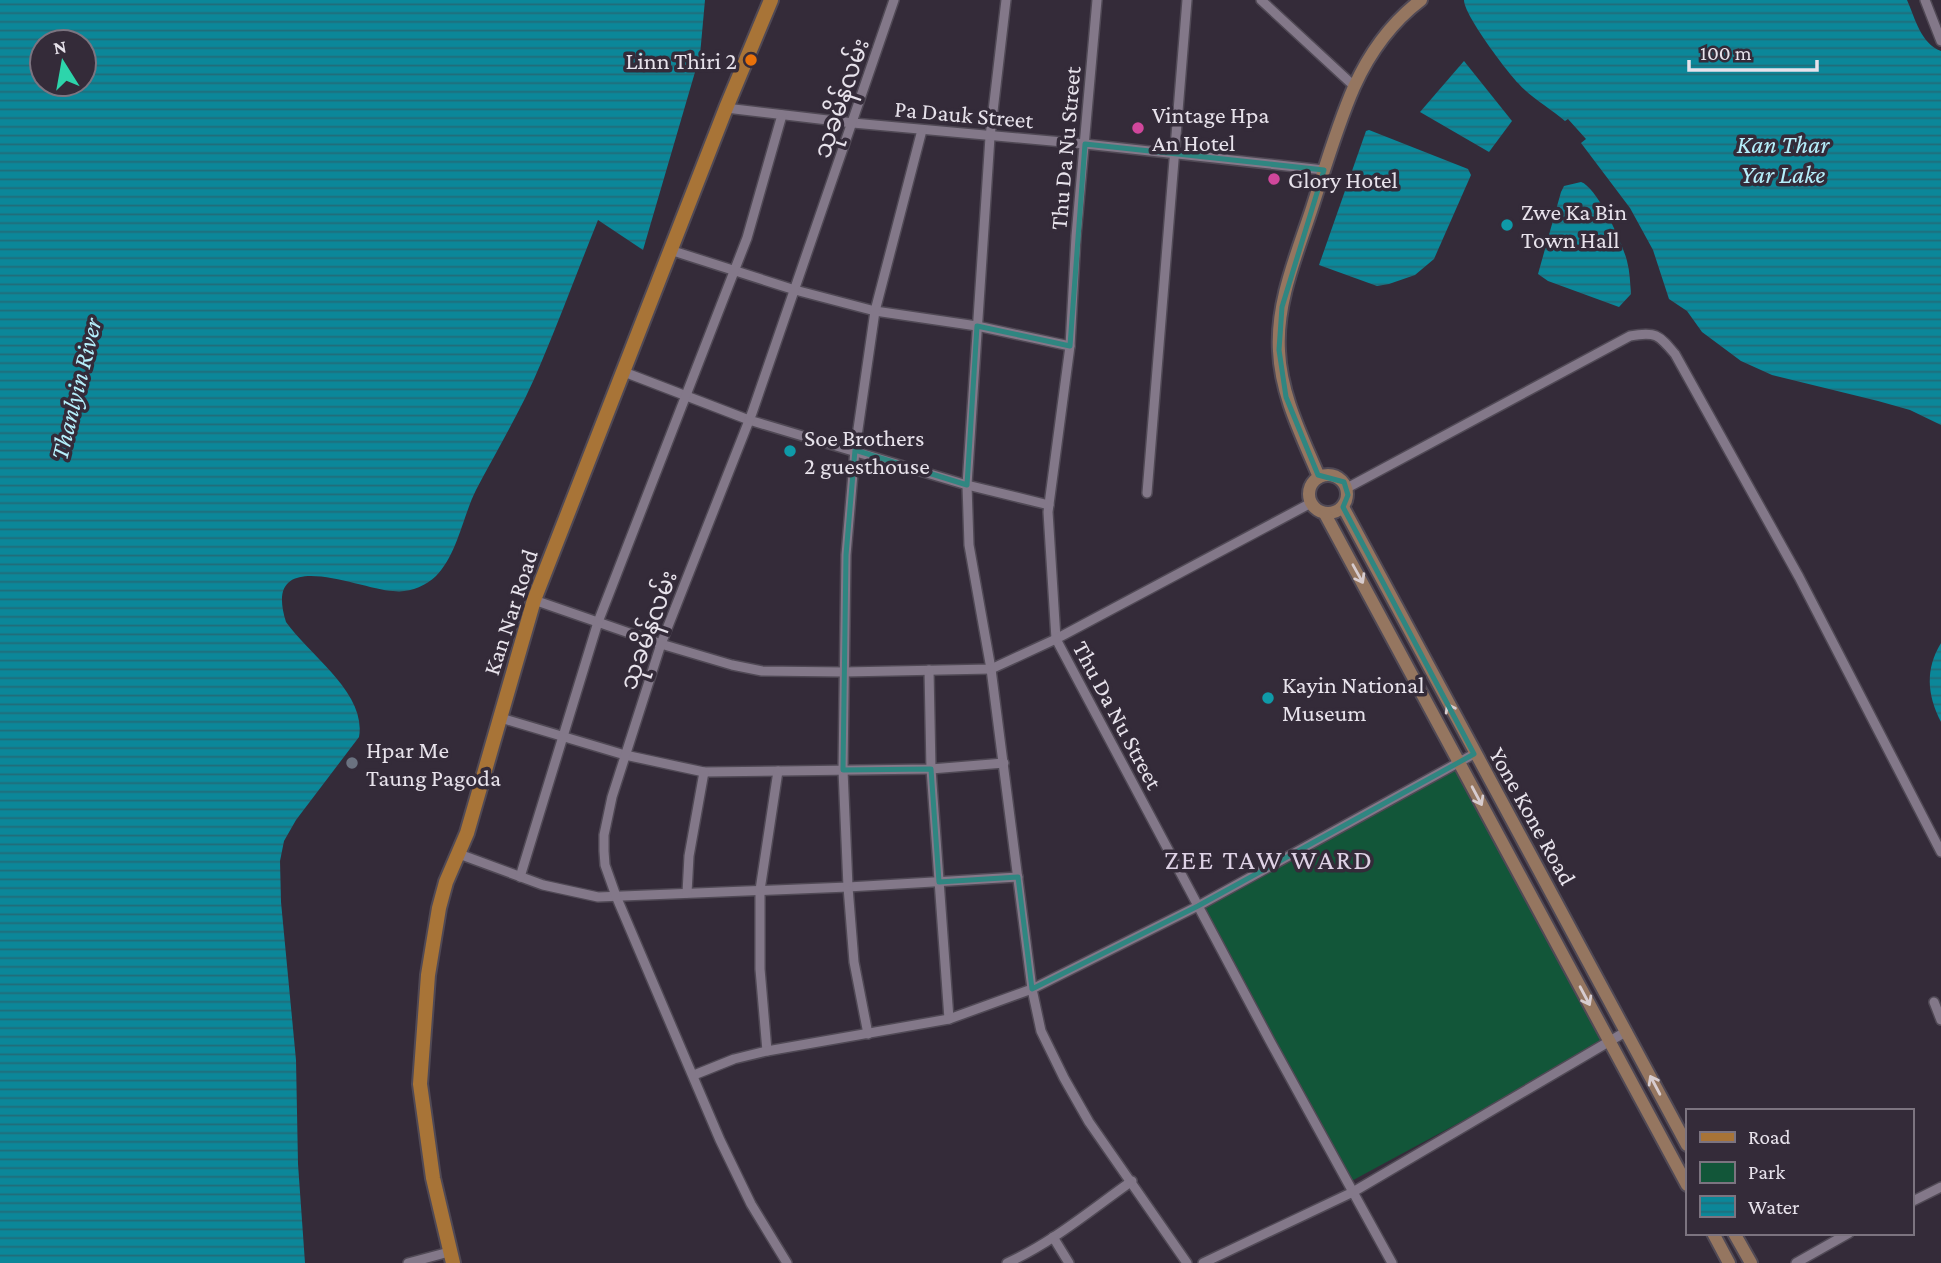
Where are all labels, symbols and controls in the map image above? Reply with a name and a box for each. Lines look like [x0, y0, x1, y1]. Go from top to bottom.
north arrow [28, 28, 98, 98]
scale bar [1689, 28, 1817, 72]
street label: သုခမိန်လမ်း [806, 34, 880, 163]
text: N [51, 35, 68, 58]
text: 100 m [1700, 41, 1752, 65]
place label: Linn Thiri 2 [625, 47, 737, 74]
marker: Linn Thiri 2 [743, 52, 759, 68]
street label: Thu Da Nu Street [1044, 64, 1086, 231]
street label: Pa Dauk Street [893, 94, 1036, 134]
place label: Vintage Hpa An Hotel [1152, 101, 1269, 156]
marker: Vintage Hpa An Hotel [1130, 120, 1146, 136]
water label: Kan Thar Yar Lake [1737, 130, 1830, 189]
place label: Glory Hotel [1288, 166, 1398, 193]
marker: Glory Hotel [1266, 171, 1282, 187]
place label: Zwe Ka Bin Town Hall [1521, 198, 1627, 253]
marker: Zwe Ka Bin Town Hall [1499, 217, 1515, 233]
water label: Thanlyin River [44, 314, 108, 463]
place label: Soe Brothers 2 guesthouse [804, 424, 930, 479]
marker: Soe Brothers 2 guesthouse [782, 443, 798, 459]
street label: Kan Nar Road [477, 545, 543, 678]
one-way arrow [1351, 563, 1365, 583]
street label: သုခမိန်လမ်း [612, 566, 688, 695]
street label: Thu Da Nu Street [1068, 636, 1169, 795]
place label: Kayin National Museum [1282, 671, 1425, 726]
marker: Kayin National Museum [1260, 690, 1276, 706]
one-way arrow [1445, 703, 1458, 724]
place label: Hpar Me Taung Pagoda [366, 736, 501, 791]
street label: Yone Kone Road [1484, 743, 1582, 890]
marker: Hpar Me Taung Pagoda [344, 755, 360, 771]
one-way arrow [1470, 785, 1484, 805]
district label: ZEE TAW WARD [1164, 844, 1374, 875]
one-way arrow [1578, 985, 1592, 1005]
one-way arrow [1648, 1075, 1662, 1095]
legend [1686, 1109, 1913, 1235]
text: Road [1748, 1125, 1791, 1149]
text: Park [1748, 1160, 1785, 1184]
text: Water [1748, 1195, 1800, 1219]

